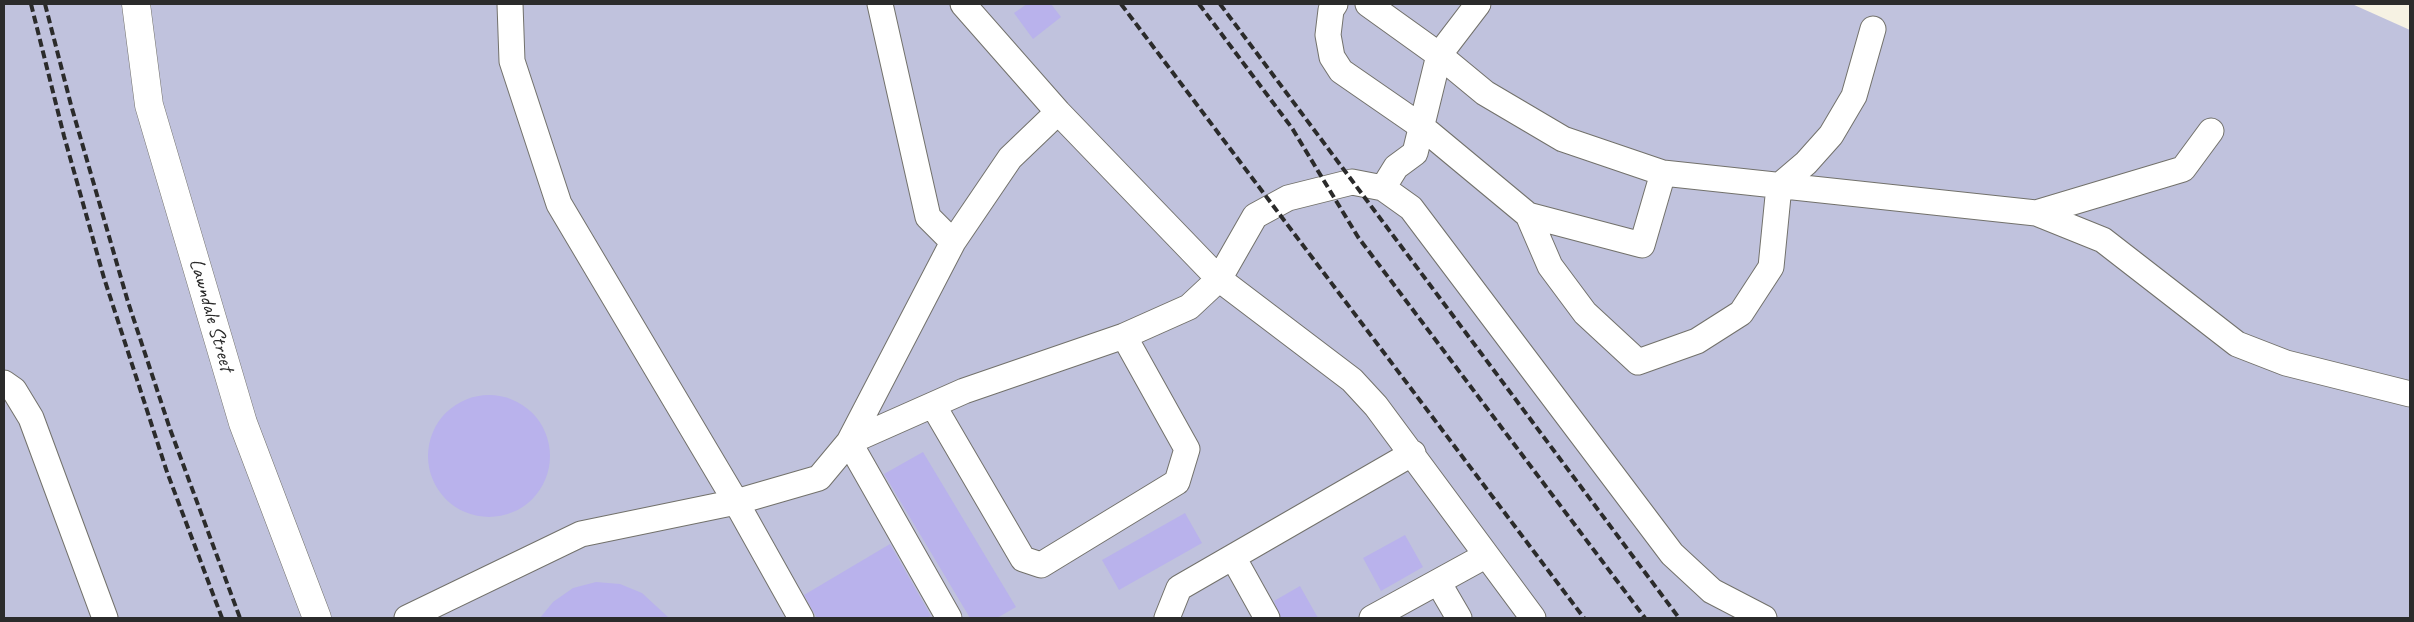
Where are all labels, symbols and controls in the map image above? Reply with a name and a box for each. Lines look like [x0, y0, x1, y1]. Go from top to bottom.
street label: Lawndale Street [183, 256, 239, 374]

